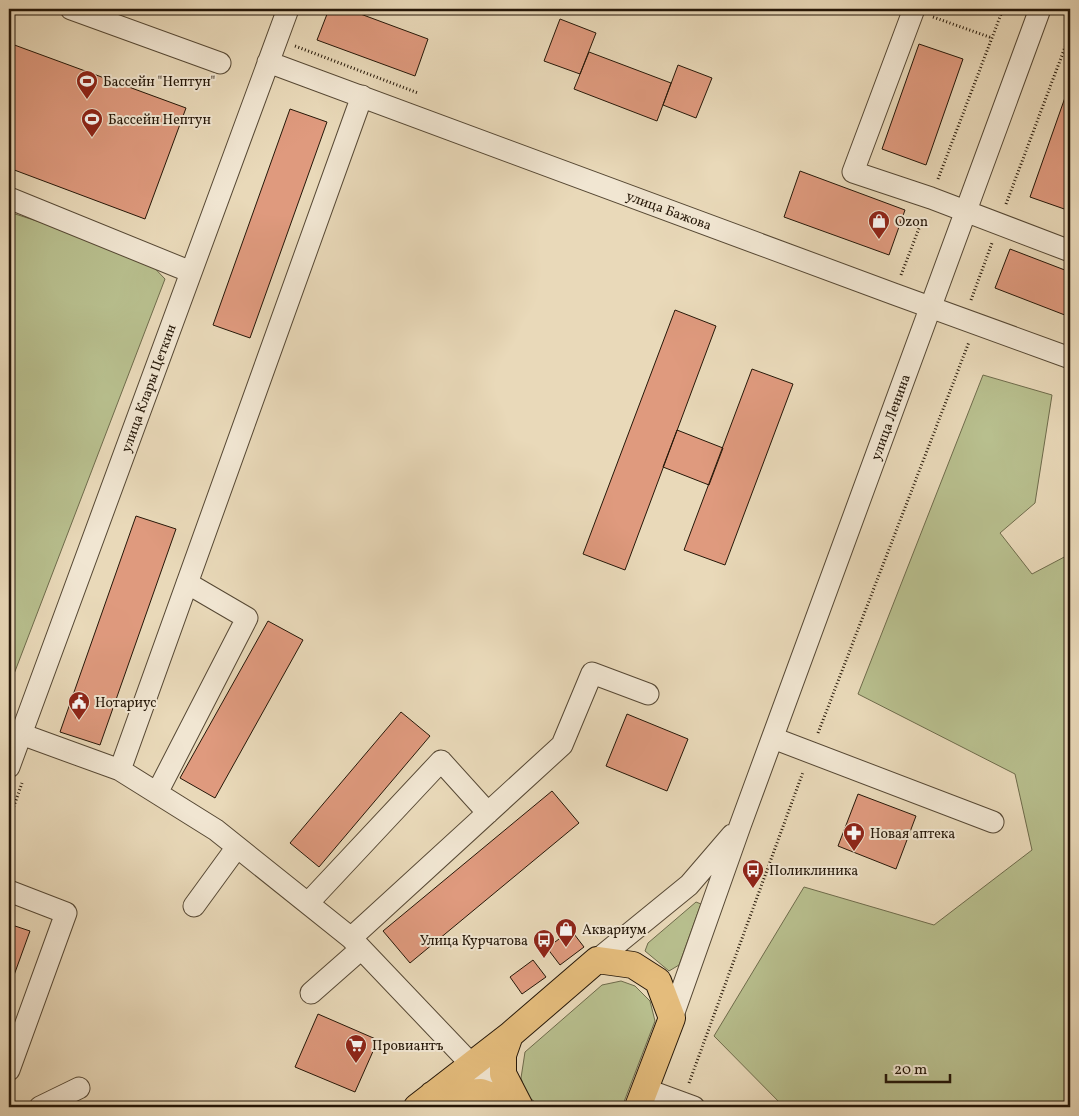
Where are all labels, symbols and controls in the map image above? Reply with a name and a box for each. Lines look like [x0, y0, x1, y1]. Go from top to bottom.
sports icon: Бассейн "Нептун" [75, 69, 99, 100]
place label: Бассейн "Нептун" [103, 73, 215, 92]
sports icon: Бассейн Нептун [80, 107, 104, 138]
place label: Бассейн Нептун [108, 111, 211, 130]
street label: улица Бажова [623, 187, 714, 236]
shop icon: Ozon [867, 209, 891, 240]
place label: Ozon [895, 213, 928, 232]
street label: улица Клары Цеткин [117, 321, 182, 455]
street label: улица Ленина [867, 372, 916, 463]
public building icon: Нотариус [67, 690, 91, 721]
place label: Нотариус [95, 694, 157, 713]
pharmacy icon: Новая аптека [842, 821, 866, 852]
place label: Новая аптека [870, 825, 955, 844]
bus stop icon: Поликлиника [741, 858, 765, 889]
place label: Поликлиника [769, 862, 858, 881]
shop icon: Аквариум [554, 917, 578, 948]
place label: Аквариум [582, 921, 647, 940]
bus stop icon: Улица Курчатова [532, 928, 556, 959]
place label: Улица Курчатова [420, 932, 528, 951]
supermarket icon: Провиантъ [344, 1033, 368, 1064]
place label: Провиантъ [372, 1037, 443, 1056]
scale bar [886, 1051, 950, 1083]
text: 20 m [894, 1060, 927, 1081]

